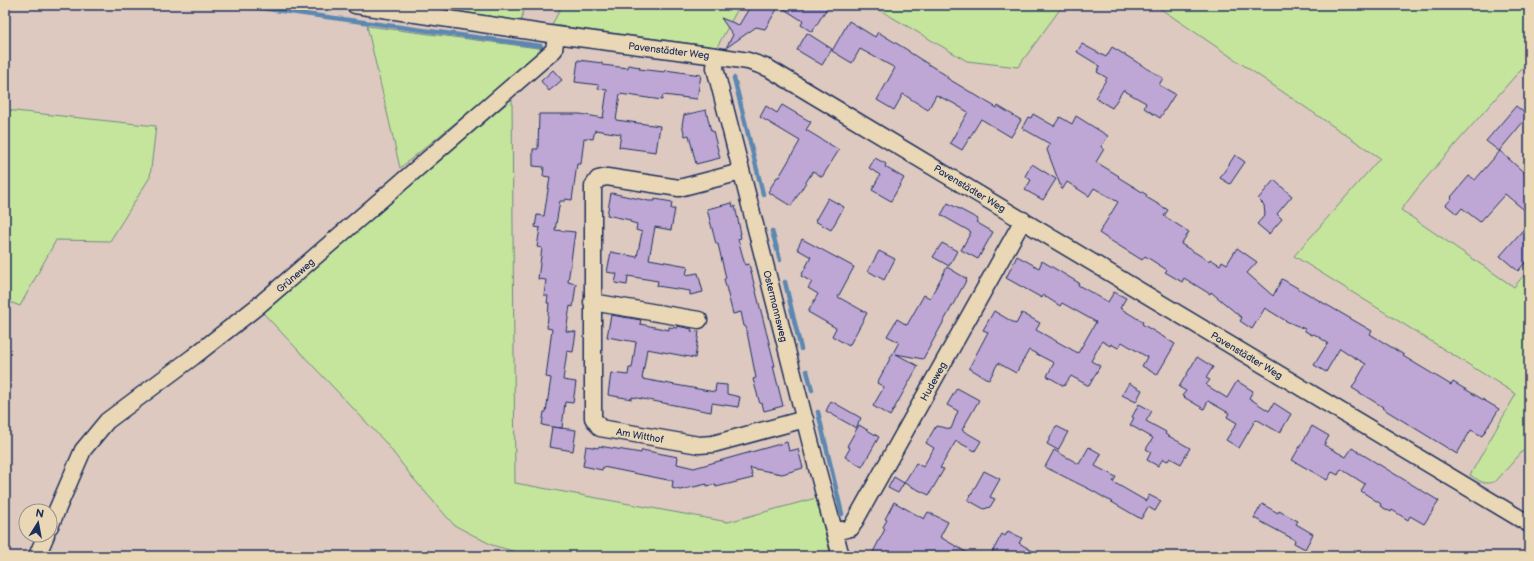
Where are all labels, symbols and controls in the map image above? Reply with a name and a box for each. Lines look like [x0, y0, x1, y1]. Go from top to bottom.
street label: Pavenstädter Weg [628, 40, 710, 62]
street label: Pavenstädter Weg [931, 163, 1008, 215]
street label: Grüneweg [274, 256, 317, 296]
street label: Ostermannsweg [760, 269, 790, 343]
street label: Pavenstädter Weg [1208, 330, 1285, 382]
street label: Hudeweg [918, 360, 950, 403]
street label: Am Witthof [615, 426, 665, 446]
north arrow [18, 503, 58, 543]
text: N [35, 507, 45, 521]

